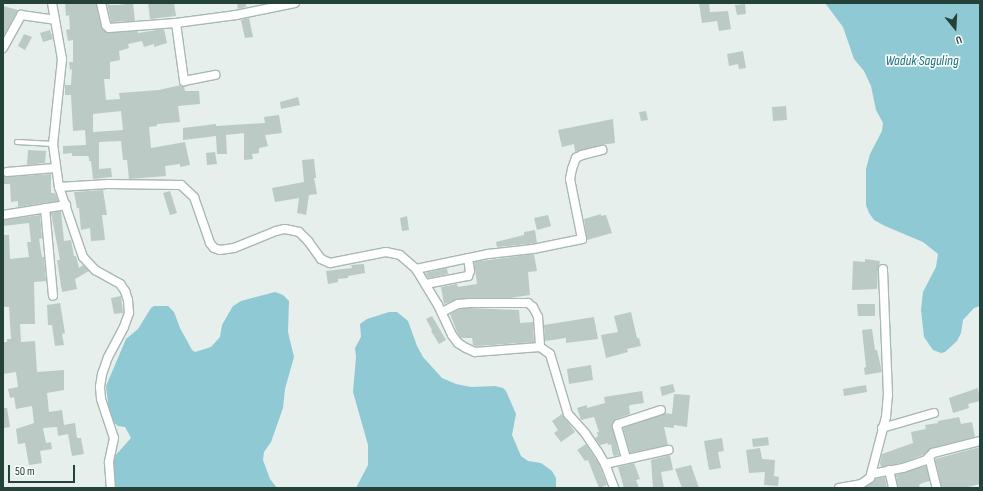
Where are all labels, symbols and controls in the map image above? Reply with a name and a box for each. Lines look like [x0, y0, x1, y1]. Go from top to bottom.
north arrow [935, 8, 975, 48]
text: U [954, 33, 964, 47]
water label: Waduk Saguling [885, 53, 959, 69]
scale bar [10, 457, 77, 483]
text: 50 m [15, 464, 35, 479]

